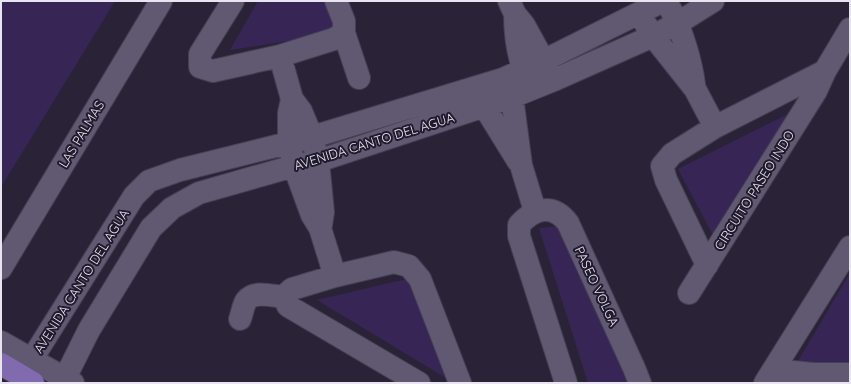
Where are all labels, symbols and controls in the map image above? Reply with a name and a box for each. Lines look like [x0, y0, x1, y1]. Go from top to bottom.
street label: LAS PALMAS [55, 98, 107, 170]
street label: AVENIDA CANTO DEL AGUA [292, 109, 457, 173]
street label: CIRCUITO PASEO INDO [711, 127, 797, 253]
street label: AVENIDA CANTO DEL AGUA [30, 206, 132, 356]
street label: PASEO VOLGA [571, 243, 623, 329]

